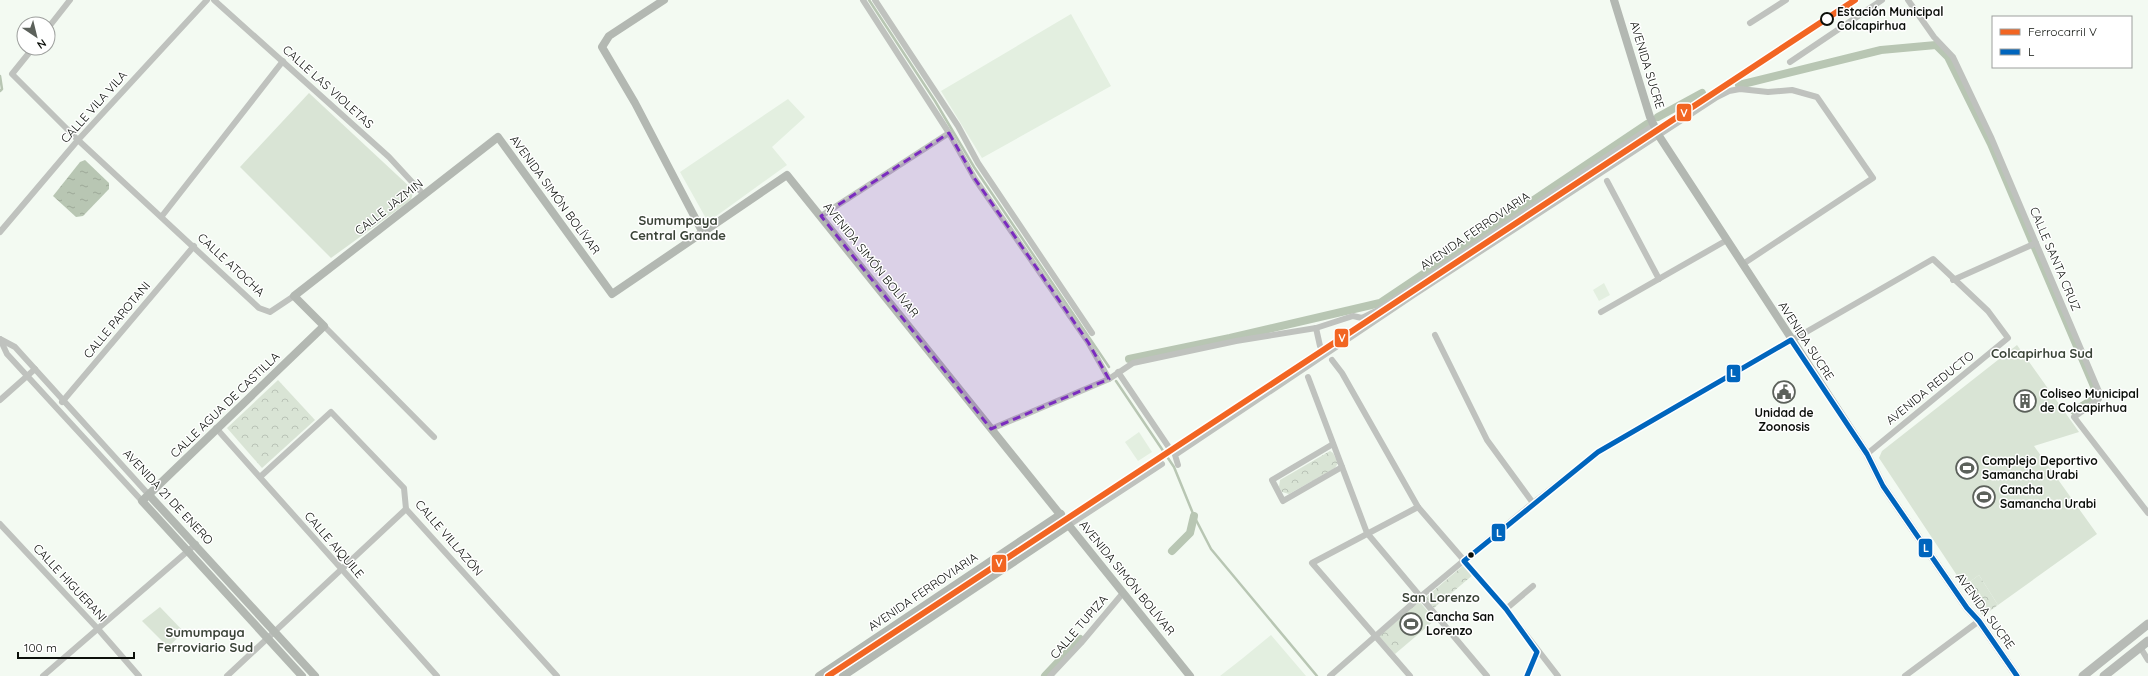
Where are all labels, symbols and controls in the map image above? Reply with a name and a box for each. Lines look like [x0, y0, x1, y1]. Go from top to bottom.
place label: Estación Municipal Colcapirhua [1837, 4, 1943, 33]
marker: Estación Municipal Colcapirhua [1820, 12, 1834, 26]
north arrow [16, 16, 56, 56]
legend [1992, 16, 2132, 68]
street label: AVENIDA SUCRE [1627, 19, 1668, 111]
text: Ferrocarril V [2028, 24, 2097, 39]
text: N [34, 36, 49, 52]
street label: CALLE LAS VIOLETAS [280, 42, 377, 132]
text: L [2028, 44, 2035, 59]
street label: CALLE VILA VILA [57, 67, 130, 146]
line badge: V [1676, 103, 1692, 122]
text: V [1680, 106, 1688, 120]
street label: AVENIDA SIMÓN BOLÍVAR [507, 132, 604, 257]
street label: CALLE JAZMIN [352, 175, 426, 238]
street label: AVENIDA FERROVIARIA [1417, 188, 1533, 273]
street label: AVENIDA SIMÓN BOLÍVAR [820, 199, 922, 320]
street label: CALLE SANTA CRUZ [2027, 205, 2084, 313]
district label: Sumumpaya Central Grande [630, 212, 726, 243]
street label: CALLE ATOCHA [195, 230, 268, 300]
street label: CALLE PAROTANI [80, 278, 153, 361]
street label: AVENIDA SUCRE [1775, 299, 1838, 383]
line badge: V [1334, 328, 1349, 348]
text: V [1338, 331, 1346, 345]
district label: Colcapirhua Sud [1991, 345, 2093, 361]
street label: CALLE AGUA DE CASTILLA [167, 348, 282, 461]
street label: AVENIDA REDUCTO [1883, 348, 1977, 428]
line badge: L [1726, 364, 1741, 383]
text: L [1730, 366, 1736, 380]
public building icon: Unidad de Zoonosis [1771, 379, 1797, 405]
place label: Coliseo Municipal de Colcapirhua [2040, 386, 2139, 415]
building icon: Coliseo Municipal de Colcapirhua [2012, 388, 2038, 414]
place label: Unidad de Zoonosis [1754, 405, 1814, 434]
street label: AVENIDA 21 DE ENERO [120, 446, 217, 548]
place label: Complejo Deportivo Samancha Urabi [1982, 453, 2098, 482]
sports icon: Complejo Deportivo Samancha Urabi [1954, 455, 1980, 481]
place label: Cancha Samancha Urabi [2000, 482, 2096, 511]
sports icon: Cancha Samancha Urabi [1971, 484, 1997, 510]
street label: CALLE VILLAZÓN [412, 497, 486, 579]
street label: CALLE AIQUILE [301, 508, 367, 581]
street label: AVENIDA SIMÓN BOLÍVAR [1076, 517, 1178, 638]
line badge: L [1491, 523, 1506, 542]
text: L [1496, 526, 1502, 540]
line badge: L [1918, 538, 1933, 558]
street label: CALLE HIGUERANI [30, 540, 110, 625]
text: L [1923, 541, 1929, 555]
street label: AVENIDA FERROVIARIA [865, 549, 981, 634]
unlabelled marker [1466, 550, 1476, 560]
line badge: V [991, 554, 1007, 573]
text: V [995, 556, 1003, 570]
street label: AVENIDA SUCRE [1953, 570, 2018, 652]
district label: San Lorenzo [1402, 589, 1480, 605]
street label: CALLE TUPIZA [1047, 591, 1111, 662]
place label: Cancha San Lorenzo [1426, 609, 1494, 638]
sports icon: Cancha San Lorenzo [1398, 611, 1424, 637]
district label: Sumumpaya Ferroviario Sud [157, 624, 253, 655]
scale bar [18, 634, 134, 660]
text: 100 m [24, 640, 57, 655]

